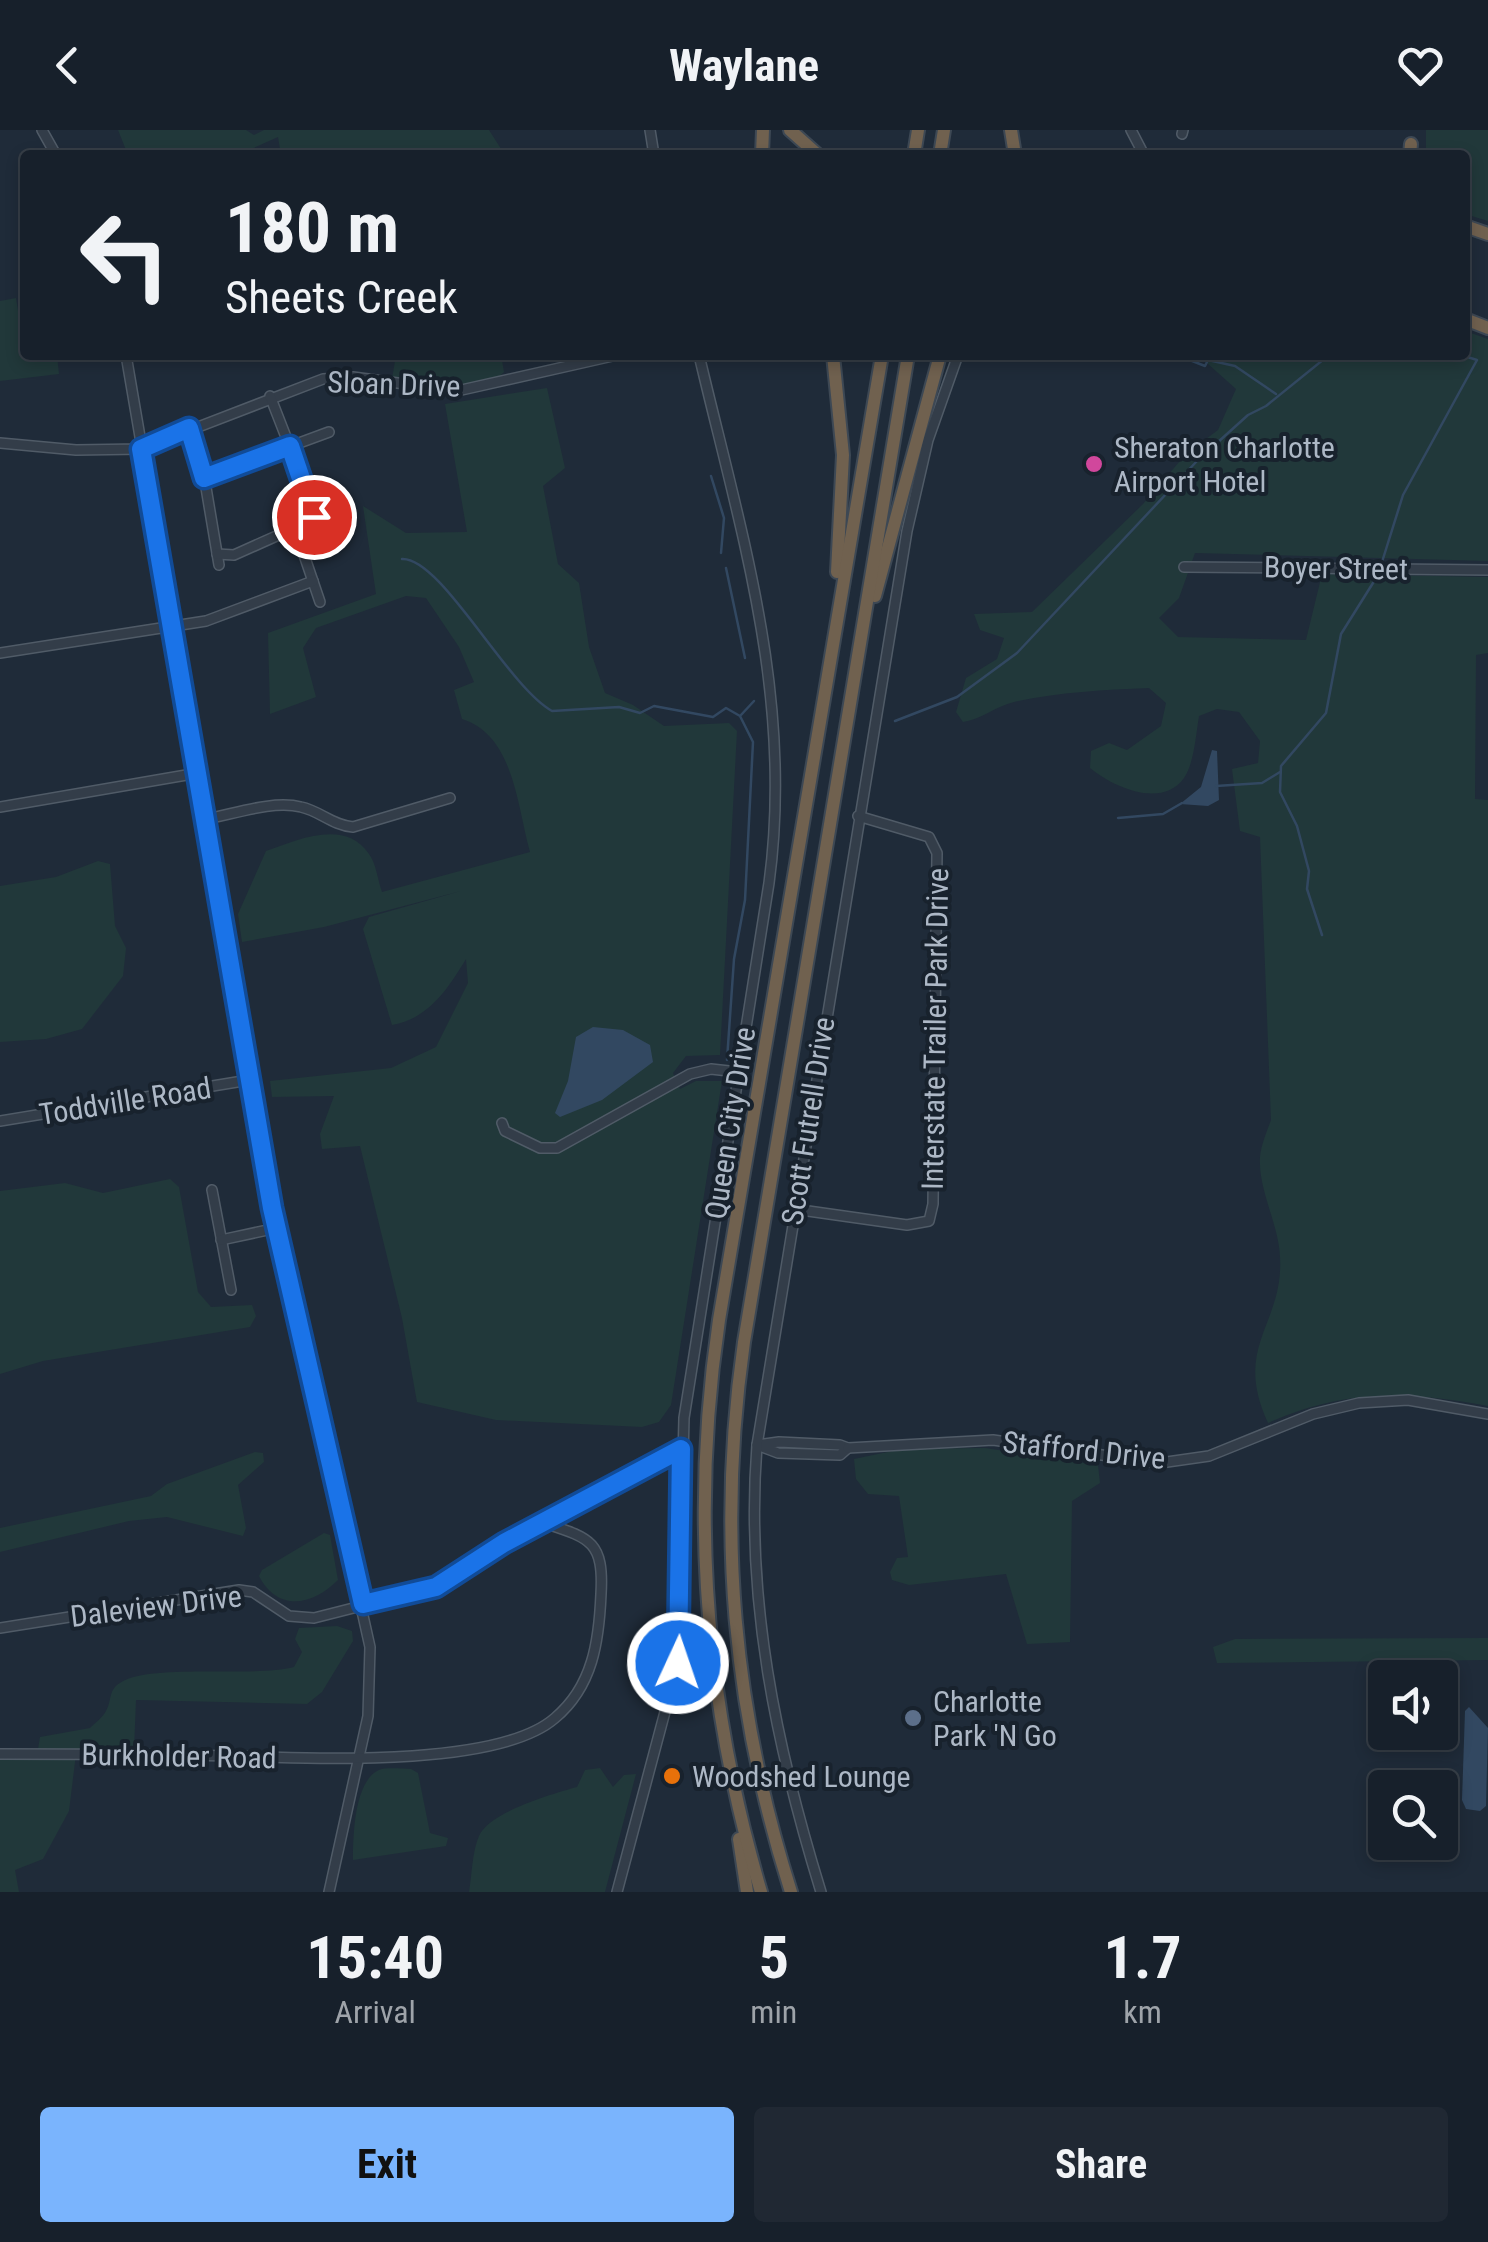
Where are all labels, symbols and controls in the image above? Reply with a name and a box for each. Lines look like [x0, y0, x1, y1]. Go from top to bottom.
icon: back [40, 38, 95, 93]
icon: heart [1393, 38, 1448, 93]
text: Waylane [669, 39, 819, 92]
text: 180 m [225, 187, 399, 269]
icon: left [60, 190, 190, 320]
text: Sheets Creek [225, 271, 458, 324]
street label: Sloan Drive [327, 364, 461, 404]
place label: Sheraton Charlotte Airport Hotel [1114, 430, 1335, 499]
marker: Sheraton Charlotte Airport Hotel [1083, 453, 1105, 475]
pin [272, 475, 357, 560]
icon: arrive [287, 490, 342, 545]
street label: Boyer Street [1264, 549, 1408, 587]
street label: Interstate Trailer Park Drive [915, 868, 955, 1190]
street label: Scott Futrell Drive [774, 1015, 842, 1227]
street label: Queen City Drive [698, 1024, 762, 1222]
street label: Toddville Road [36, 1070, 214, 1132]
street label: Stafford Drive [1001, 1424, 1167, 1476]
street label: Daleview Drive [68, 1578, 244, 1634]
position arrow [626, 1611, 730, 1715]
map controls [1368, 1660, 1458, 1860]
button: sound [1368, 1660, 1458, 1750]
place label: Charlotte Park 'N Go [933, 1684, 1057, 1753]
marker: Charlotte Park 'N Go [902, 1707, 924, 1729]
street label: Burkholder Road [81, 1737, 277, 1775]
place label: Woodshed Lounge [692, 1759, 911, 1794]
marker: Woodshed Lounge [661, 1765, 683, 1787]
button: search [1368, 1770, 1458, 1860]
text: 15:40 [306, 1922, 444, 1993]
text: 5 [759, 1922, 789, 1993]
text: 1.7 [1104, 1922, 1182, 1993]
text: Arrival [334, 1993, 416, 2031]
text: min [750, 1993, 797, 2031]
text: km [1123, 1993, 1162, 2031]
button: Exit [40, 2107, 734, 2222]
button: Share [754, 2107, 1448, 2222]

